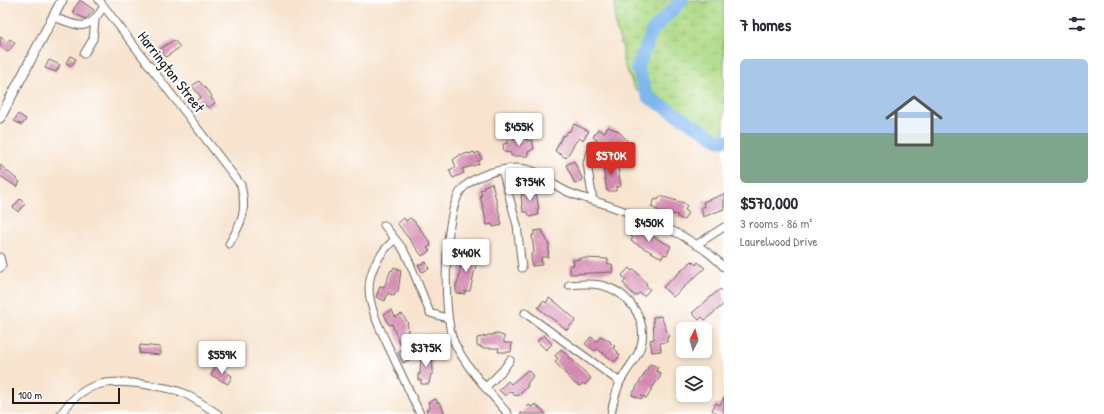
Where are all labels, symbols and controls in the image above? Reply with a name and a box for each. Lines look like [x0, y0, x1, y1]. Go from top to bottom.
text: 7 homes [740, 13, 791, 36]
icon: filters [1066, 13, 1088, 35]
street label: Harrington Street [133, 27, 210, 117]
icon: home [878, 85, 950, 157]
pin: $455K [491, 113, 547, 147]
text: $455K [504, 117, 534, 135]
pin: $570K [583, 142, 639, 176]
text: $570K [595, 146, 627, 164]
pin: $754K [502, 168, 558, 202]
text: $754K [515, 172, 545, 190]
text: $570,000 [740, 191, 798, 214]
pin: $450K [621, 209, 677, 243]
text: $450K [634, 213, 664, 231]
text: 3 rooms · 86 m² [740, 214, 812, 232]
text: Laurelwood Drive [740, 232, 818, 250]
pin: $440K [438, 239, 494, 273]
text: $440K [452, 243, 480, 261]
north arrow [676, 322, 712, 358]
map controls [676, 322, 712, 402]
pin: $375K [398, 334, 454, 368]
text: $375K [410, 338, 442, 356]
pin: $559K [194, 341, 250, 375]
text: $559K [207, 345, 237, 363]
button: layers [676, 366, 712, 402]
scale bar [12, 386, 120, 405]
text: 100 m [18, 388, 42, 402]

